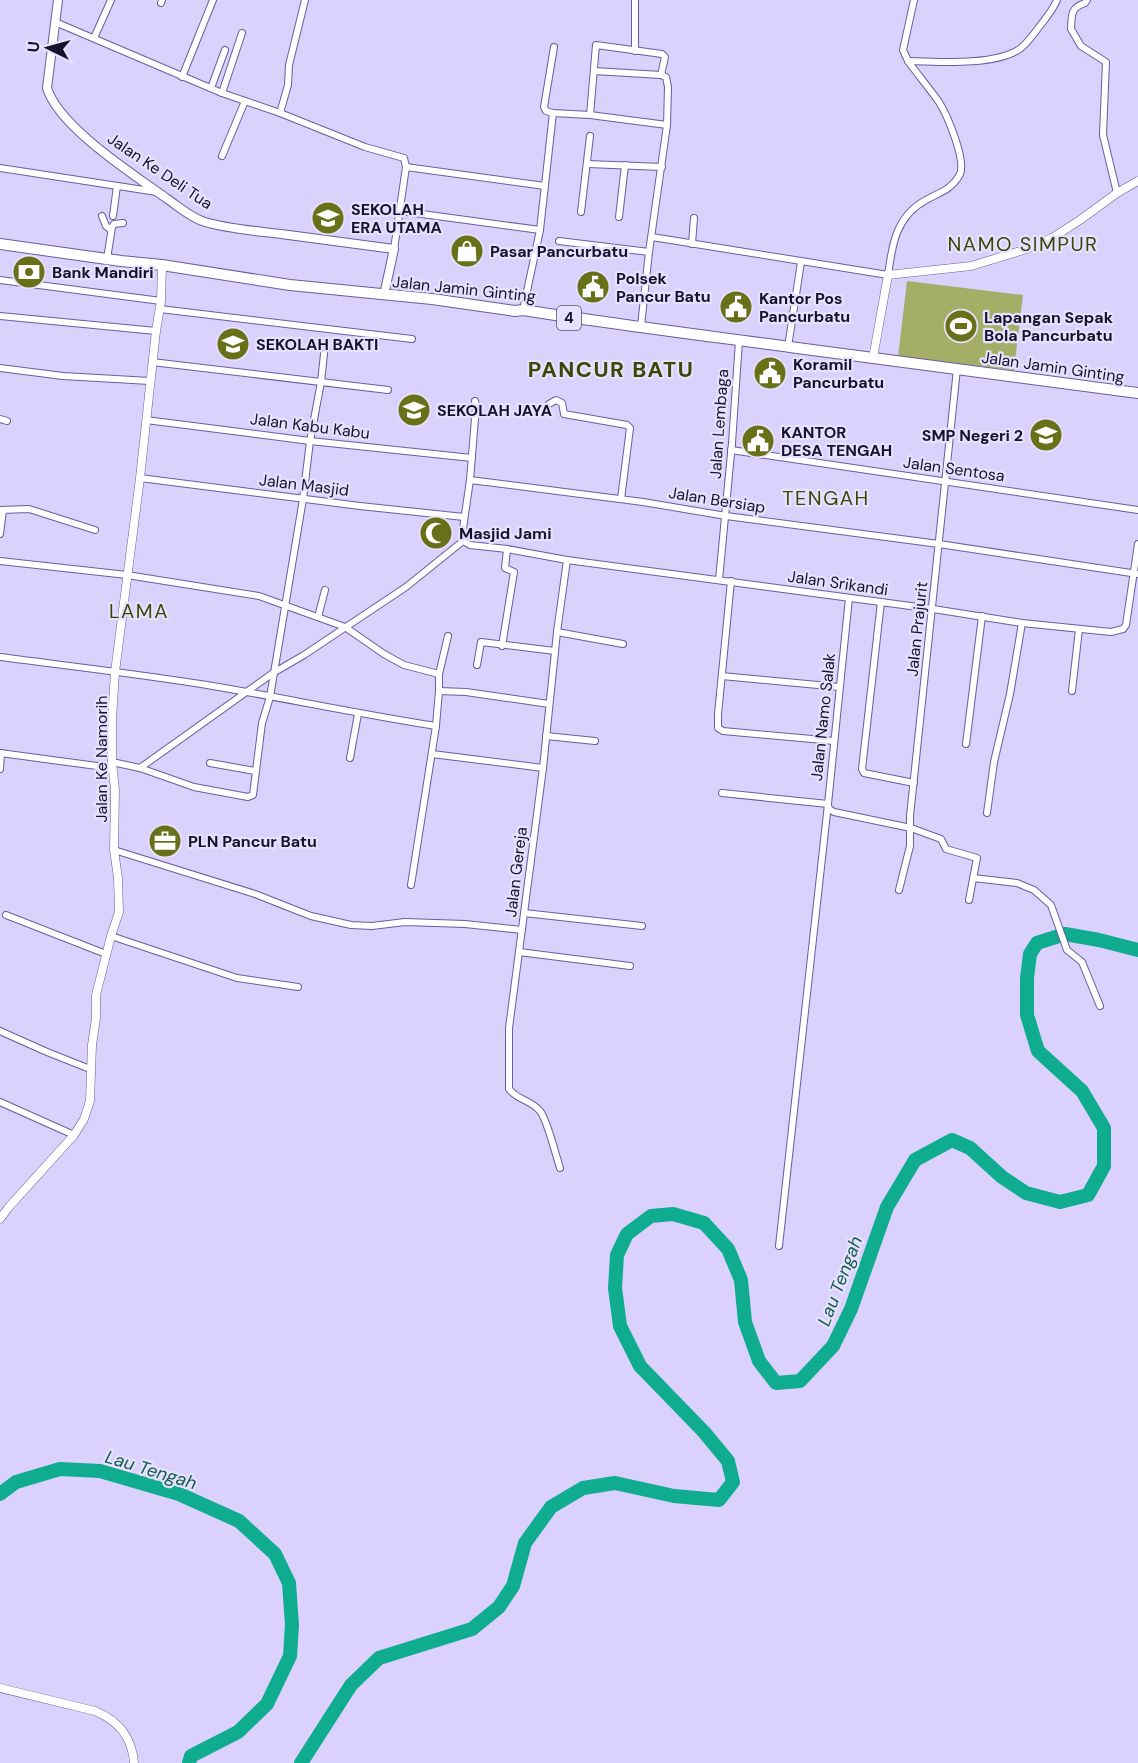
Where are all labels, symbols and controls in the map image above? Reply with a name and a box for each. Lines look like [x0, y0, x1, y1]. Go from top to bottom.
north arrow [18, 18, 78, 78]
text: U [23, 40, 44, 53]
street label: Jalan Ke Deli Tua [103, 128, 217, 214]
place label: SEKOLAH ERA UTAMA [351, 199, 442, 238]
school or university icon: SEKOLAH ERA UTAMA [310, 200, 346, 236]
district label: NAMO SIMPUR [948, 231, 1098, 257]
shop icon: Pasar Pancurbatu [449, 233, 485, 269]
place label: Pasar Pancurbatu [490, 241, 628, 262]
bank icon: Bank Mandiri [11, 254, 47, 290]
place label: Bank Mandiri [52, 262, 154, 283]
place label: Polsek Pancur Batu [616, 268, 711, 307]
public building icon: Polsek Pancur Batu [575, 269, 611, 305]
street label: Jalan Jamin Ginting [391, 271, 537, 307]
place label: Kantor Pos Pancurbatu [759, 288, 850, 327]
public building icon: Kantor Pos Pancurbatu [718, 289, 754, 325]
road number: 4 [557, 306, 581, 330]
place label: Lapangan Sepak Bola Pancurbatu [984, 307, 1114, 346]
sports icon: Lapangan Sepak Bola Pancurbatu [943, 308, 979, 344]
school or university icon: SEKOLAH BAKTI [215, 326, 251, 362]
place label: SEKOLAH BAKTI [256, 334, 378, 355]
street label: Jalan Jamin Ginting [980, 347, 1126, 387]
place label: Koramil Pancurbatu [793, 354, 884, 393]
district label: PANCUR BATU [528, 355, 694, 384]
public building icon: Koramil Pancurbatu [752, 355, 788, 391]
street label: Jalan Lembaga [705, 368, 733, 480]
school or university icon: SEKOLAH JAYA [396, 392, 432, 428]
place label: SEKOLAH JAYA [437, 400, 552, 421]
street label: Jalan Kabu Kabu [249, 408, 371, 444]
school or university icon: SMP Negeri 2 [1028, 417, 1064, 453]
place label: KANTOR DESA TENGAH [781, 422, 892, 461]
public building icon: KANTOR DESA TENGAH [740, 423, 776, 459]
place label: SMP Negeri 2 [922, 425, 1023, 446]
street label: Jalan Sentosa [902, 451, 1006, 487]
street label: Jalan Masjid [258, 469, 350, 501]
street label: Jalan Bersiap [667, 482, 767, 518]
district label: TENGAH [782, 485, 870, 511]
mosque icon: Masjid Jami [418, 515, 454, 551]
place label: Masjid Jami [459, 523, 552, 544]
street label: Jalan Srikandi [786, 566, 890, 600]
street label: Jalan Prajurit [902, 580, 932, 678]
district label: LAMA [109, 598, 169, 624]
street label: Jalan Namo Salak [806, 652, 840, 782]
street label: Jalan Ke Namorih [91, 695, 112, 823]
office icon: PLN Pancur Batu [147, 823, 183, 859]
street label: Jalan Gereja [500, 826, 532, 918]
place label: PLN Pancur Batu [188, 831, 317, 852]
water label: Lau Tengah [812, 1233, 868, 1329]
water label: Lau Tengah [102, 1445, 200, 1495]

